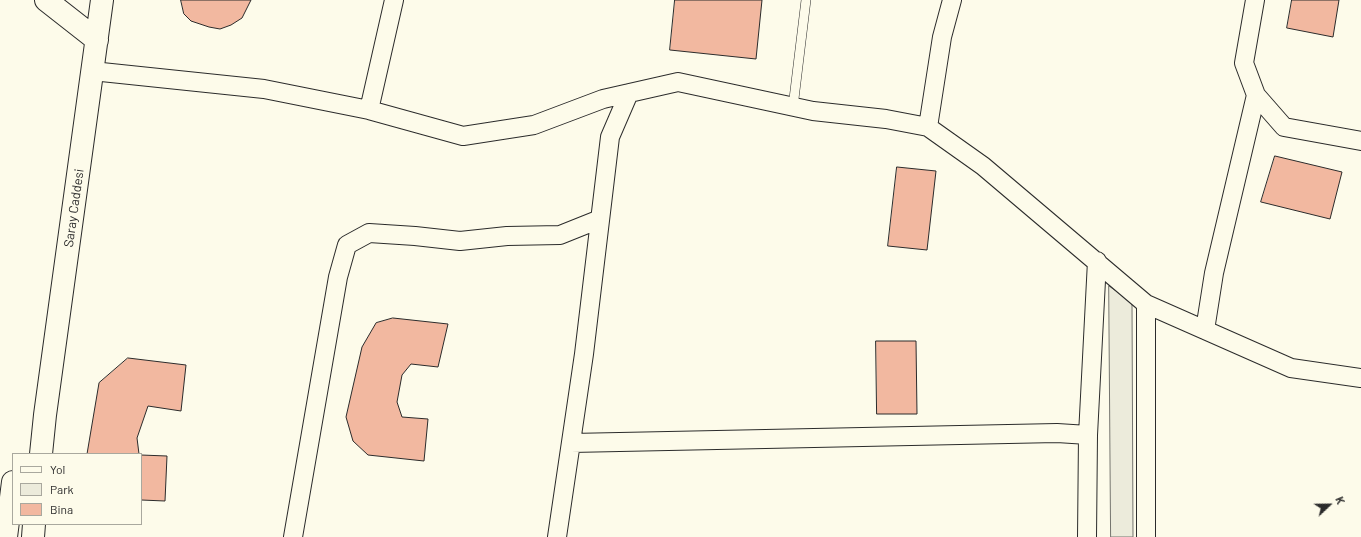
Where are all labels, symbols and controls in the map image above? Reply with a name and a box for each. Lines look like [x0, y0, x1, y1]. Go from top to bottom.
street label: Saray Caddesi [61, 168, 87, 248]
legend [12, 453, 142, 525]
text: Yol [50, 462, 65, 476]
text: Park [50, 482, 74, 496]
north arrow [1309, 485, 1349, 525]
text: K [1333, 495, 1348, 506]
text: Bina [50, 502, 73, 516]

